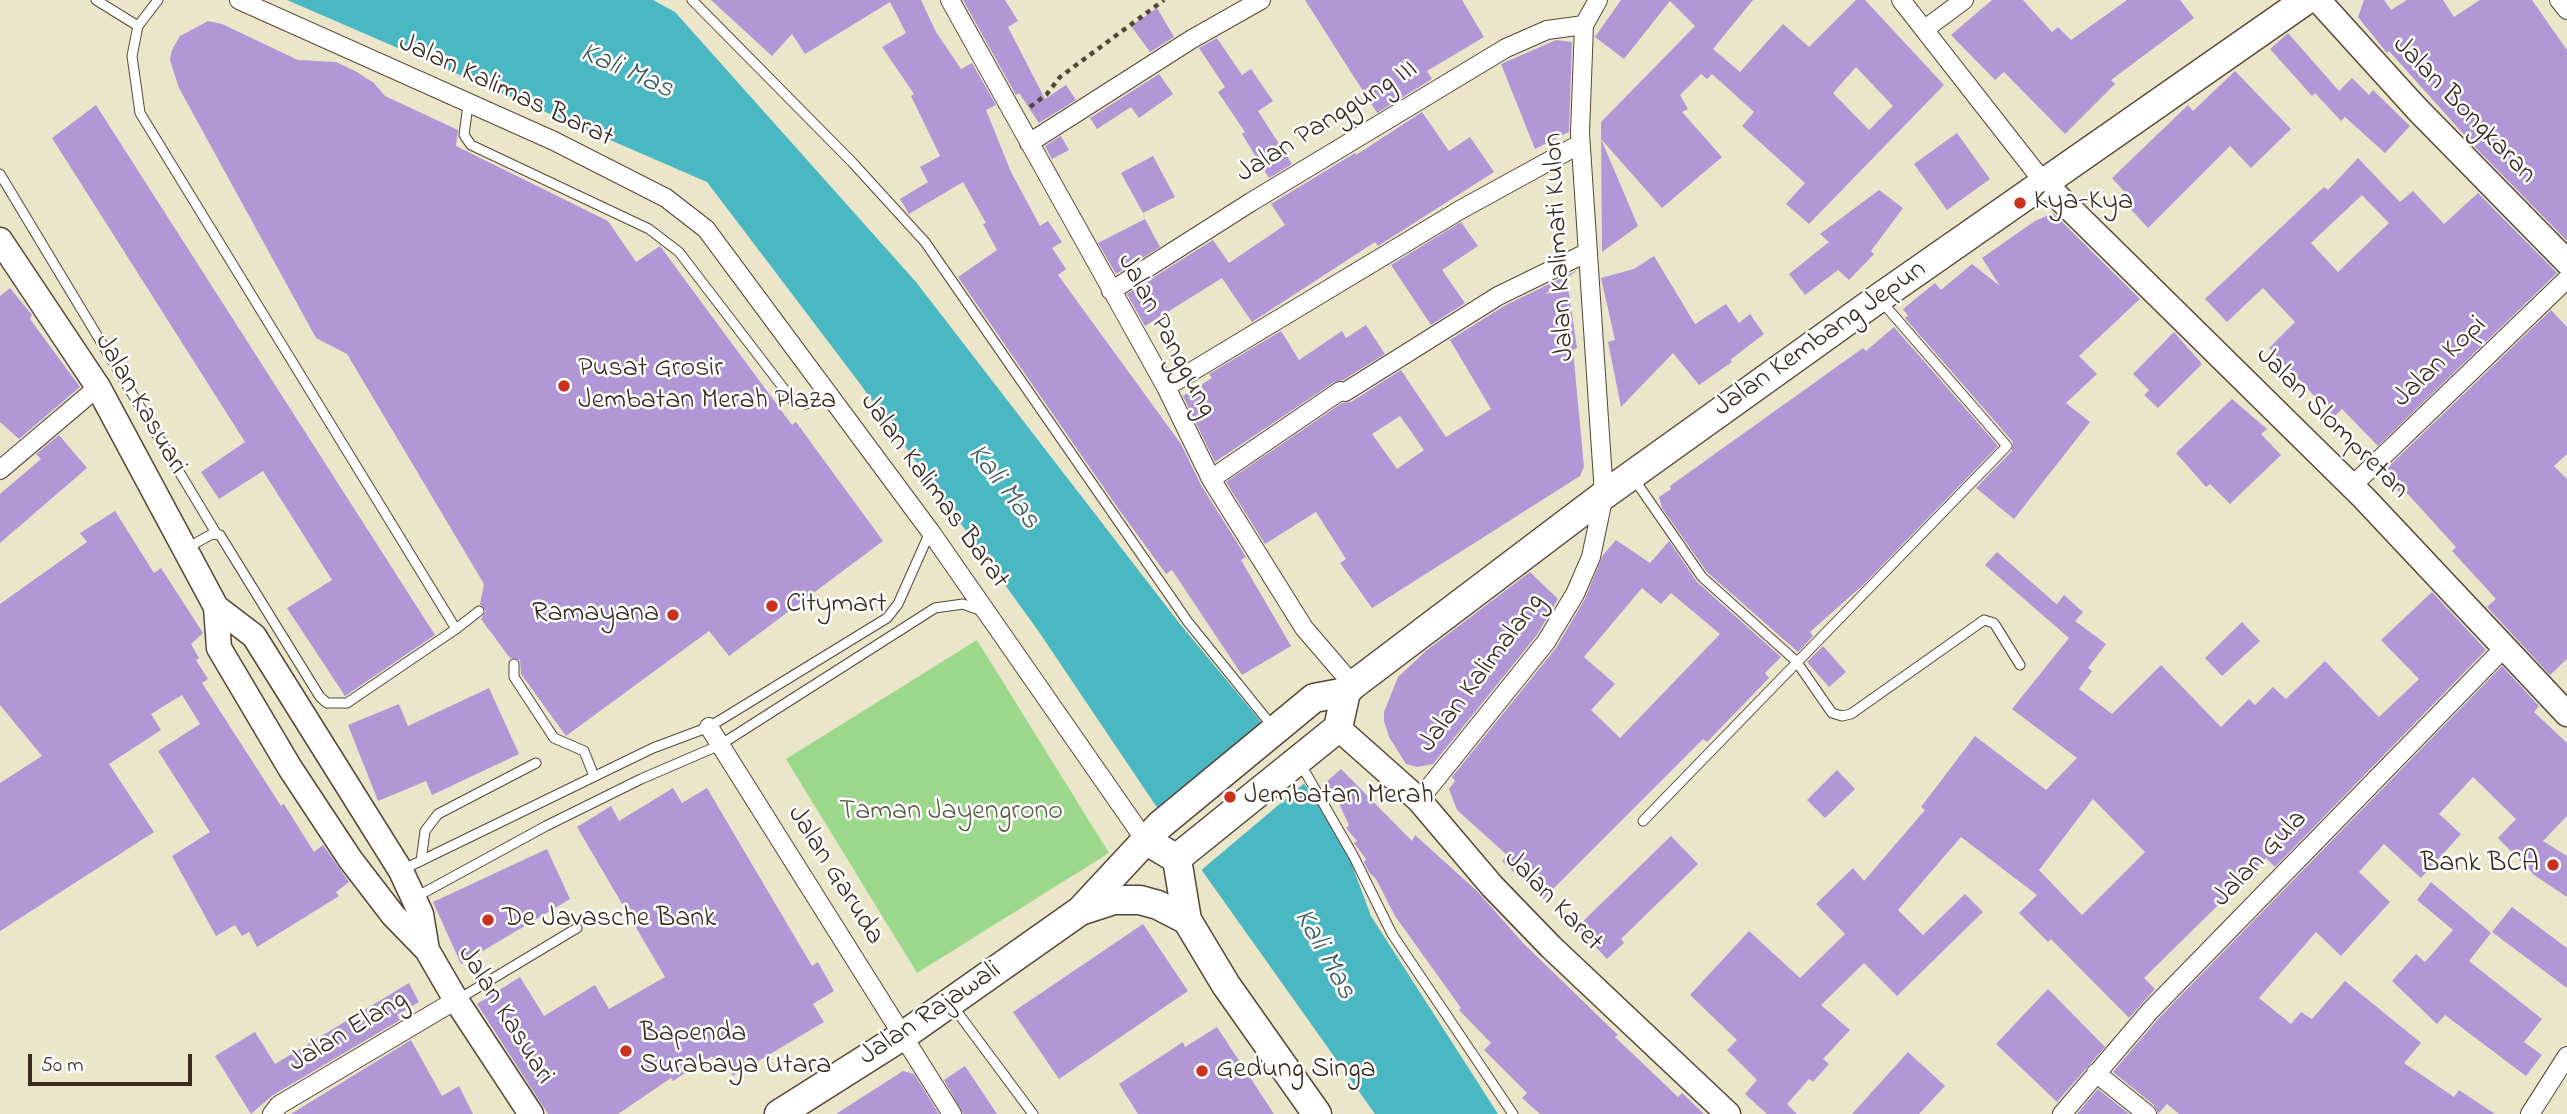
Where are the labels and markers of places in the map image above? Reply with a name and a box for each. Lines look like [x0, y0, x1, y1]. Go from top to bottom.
place label: Kya-Kya [2034, 186, 2133, 220]
marker: Kya-Kya [2012, 195, 2028, 211]
place label: Pusat Grosir Jembatan Merah Plaza [578, 353, 836, 419]
marker: Pusat Grosir Jembatan Merah Plaza [556, 378, 572, 394]
place label: Citymart [786, 589, 886, 623]
place label: Ramayana [532, 598, 659, 632]
marker: Citymart [764, 598, 780, 614]
marker: Ramayana [665, 607, 681, 623]
place label: Jembatan Merah [1244, 780, 1434, 814]
marker: Jembatan Merah [1222, 789, 1238, 805]
place label: Bank BCA [2421, 848, 2539, 882]
marker: Bank BCA [2545, 857, 2561, 873]
place label: De Javasche Bank [502, 903, 716, 937]
marker: De Javasche Bank [480, 912, 496, 928]
place label: Bapenda Surabaya Utara [640, 1018, 831, 1084]
marker: Bapenda Surabaya Utara [618, 1043, 634, 1059]
place label: Gedung Singa [1216, 1054, 1376, 1088]
marker: Gedung Singa [1194, 1063, 1210, 1079]

